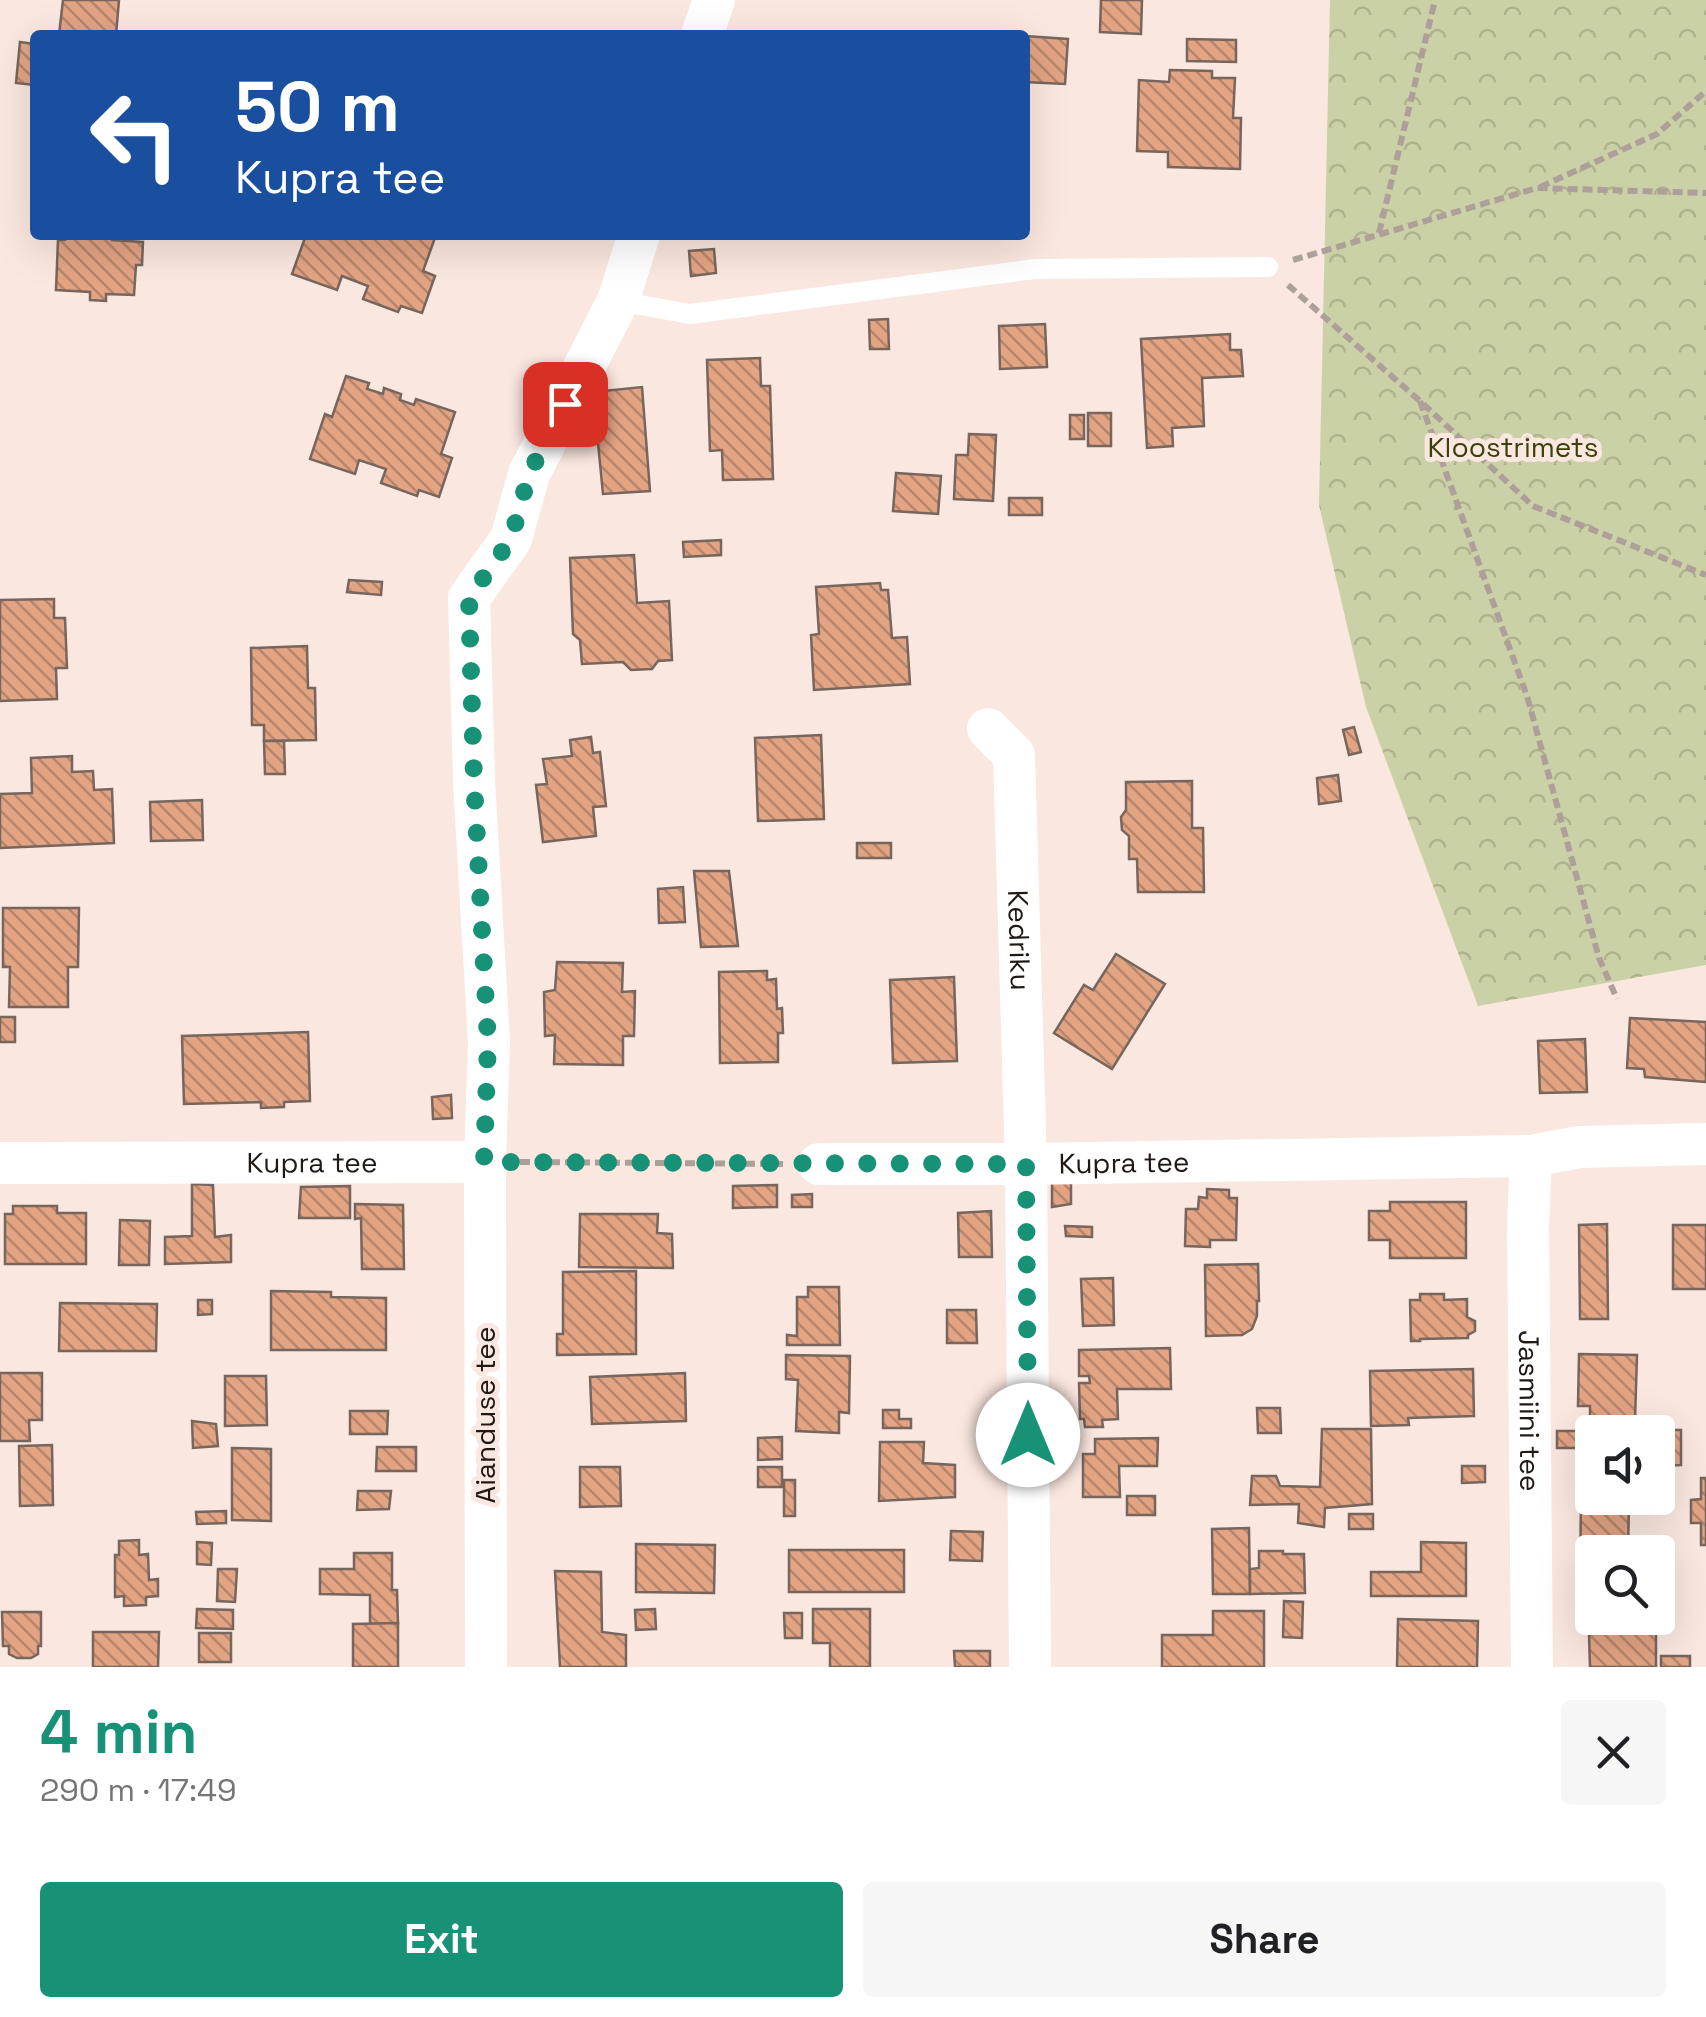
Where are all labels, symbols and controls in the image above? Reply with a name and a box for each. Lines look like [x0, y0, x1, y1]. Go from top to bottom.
text: 50 m [235, 62, 400, 151]
icon: left [70, 70, 200, 200]
text: Kupra tee [235, 149, 445, 206]
pin [523, 362, 608, 447]
icon: arrive [538, 377, 593, 432]
park label: Kloostrimets [1427, 429, 1599, 465]
street label: Kedriku [1000, 889, 1039, 991]
street label: Kupra tee [1058, 1143, 1190, 1181]
street label: Kupra tee [246, 1144, 378, 1180]
street label: Aianduse tee [467, 1327, 503, 1504]
street label: Jasmiini tee [1511, 1330, 1548, 1492]
position arrow [976, 1383, 1080, 1487]
map controls [1575, 1415, 1675, 1635]
button: sound [1575, 1415, 1675, 1515]
button: search [1575, 1535, 1675, 1635]
text: 4 min [40, 1694, 198, 1771]
button: close [1561, 1700, 1666, 1805]
text: 290 m · 17:49 [40, 1770, 237, 1810]
button: Exit [40, 1882, 843, 1997]
button: Share [863, 1882, 1666, 1997]

